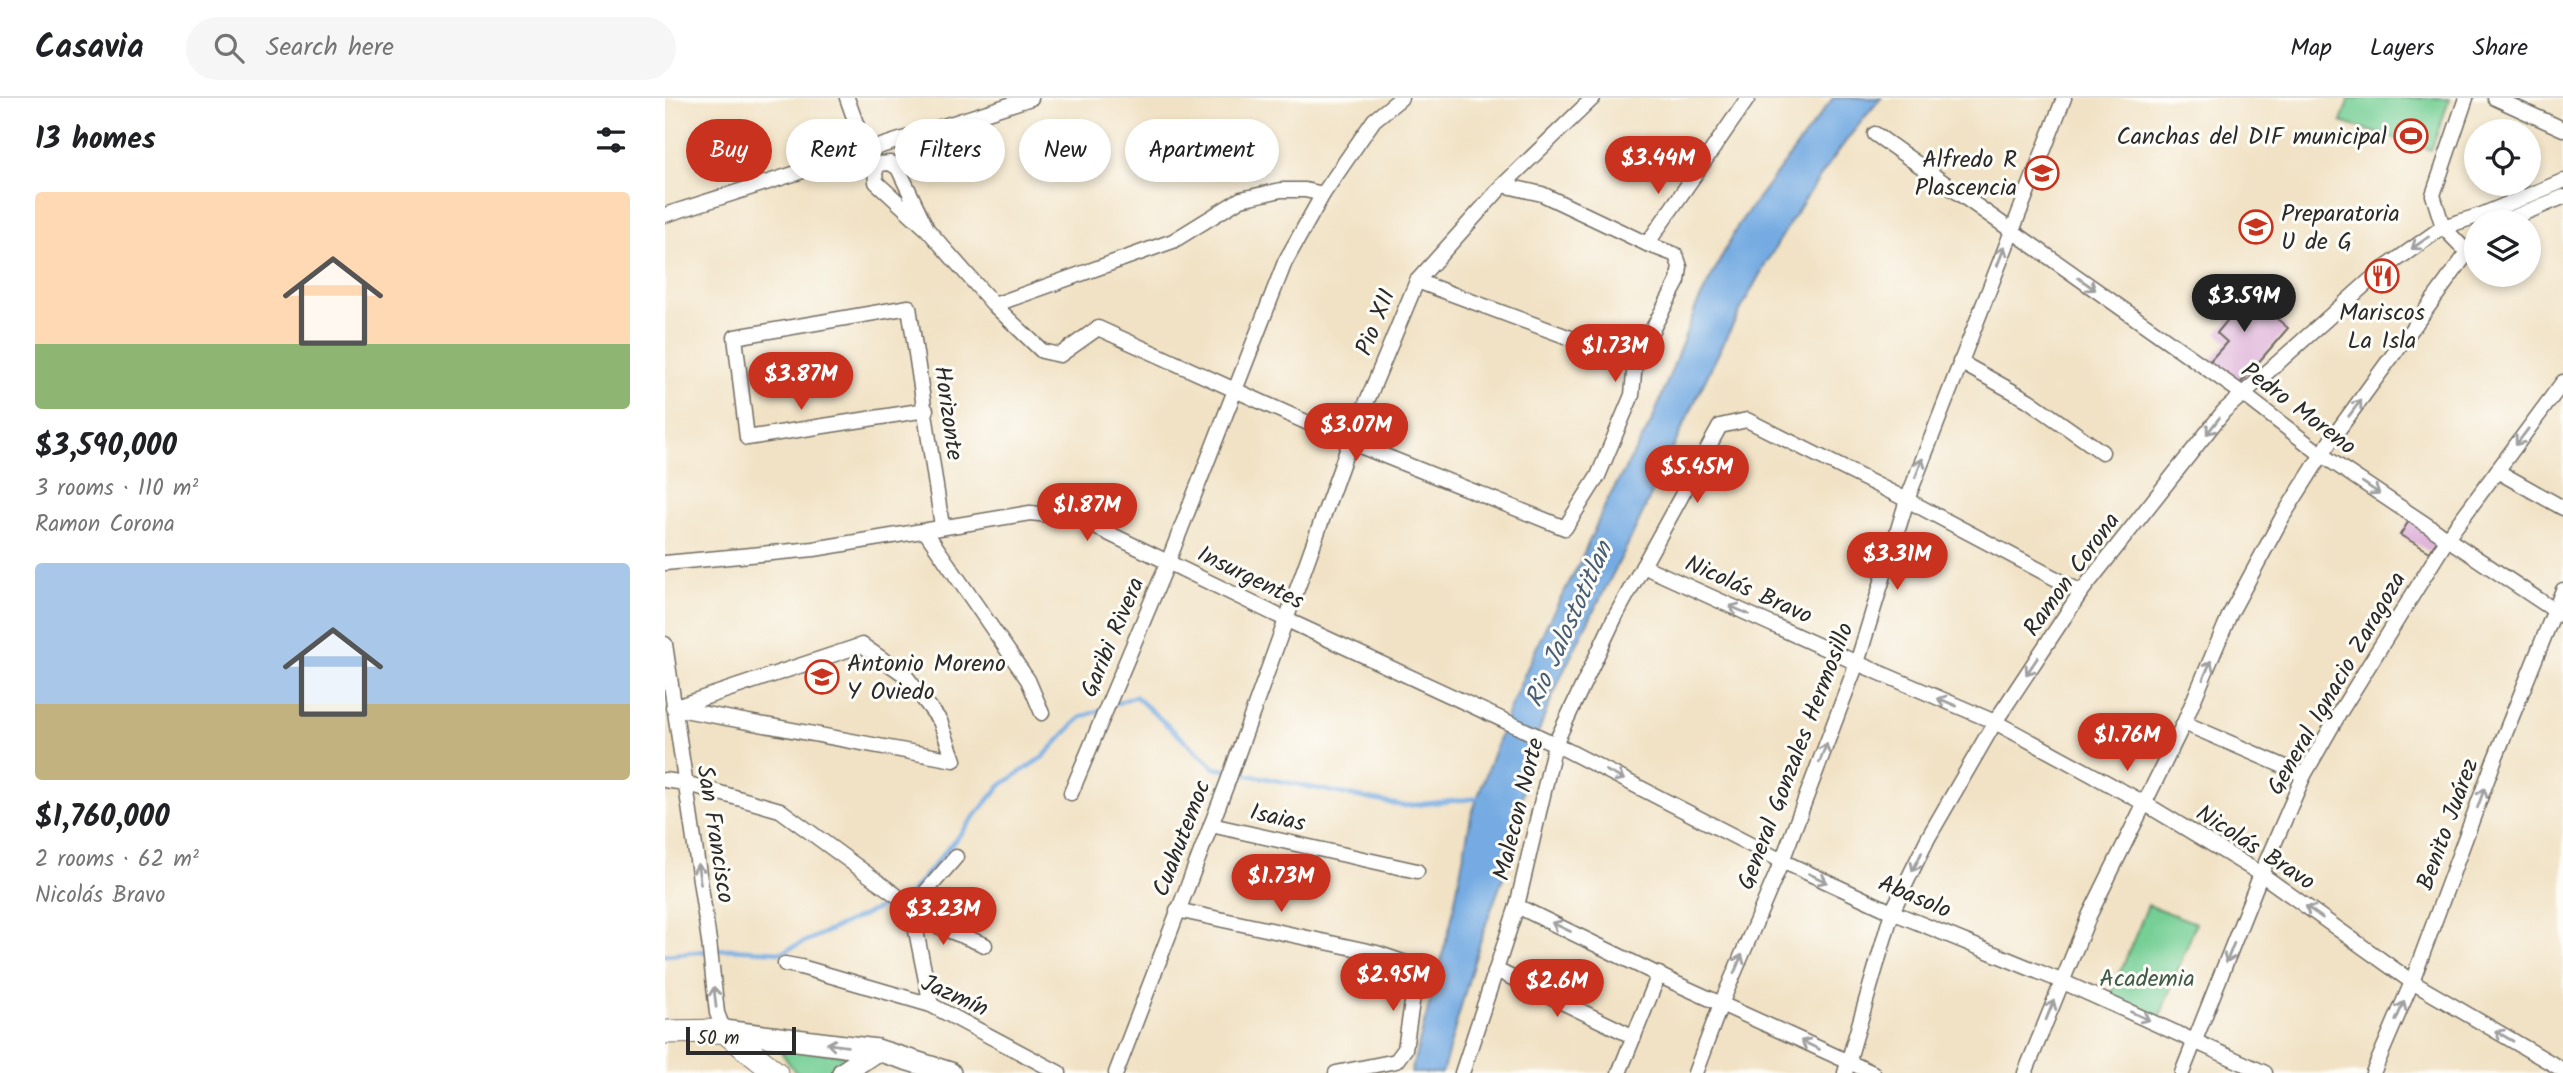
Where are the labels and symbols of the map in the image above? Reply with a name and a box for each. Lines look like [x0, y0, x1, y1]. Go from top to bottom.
sports icon: Canchas del DIF municipal [2392, 117, 2430, 155]
place label: Canchas del DIF municipal [2116, 118, 2387, 157]
pin: $3.44M [1601, 136, 1715, 196]
place label: Alfredo R Plascencia [1915, 141, 2017, 208]
school or university icon: Alfredo R Plascencia [2023, 154, 2061, 192]
place label: Preparatoria U de G [2281, 195, 2400, 262]
school or university icon: Preparatoria U de G [2237, 208, 2275, 246]
one-way arrow [2411, 236, 2430, 250]
one-way arrow [1996, 245, 2009, 267]
restaurant icon: Mariscos La Isla [2363, 257, 2401, 295]
pin: $3.59M [2187, 274, 2301, 334]
one-way arrow [2077, 277, 2096, 291]
street label: Pio XII [1345, 283, 1407, 362]
place label: Mariscos La Isla [2339, 294, 2425, 361]
pin: $1.73M [1558, 324, 1672, 384]
pin: $3.87M [744, 352, 858, 412]
street label: Pedro Moreno [2232, 353, 2364, 466]
street label: Horizonte [922, 363, 973, 463]
one-way arrow [2347, 399, 2362, 418]
pin: $3.07M [1299, 404, 1413, 463]
one-way arrow [2205, 416, 2221, 434]
one-way arrow [2515, 427, 2529, 446]
pin: $5.45M [1640, 446, 1754, 505]
one-way arrow [1914, 457, 1926, 479]
one-way arrow [2361, 481, 2380, 495]
pin: $1.87M [1030, 484, 1144, 543]
street label: Ramon Corona [2014, 504, 2131, 645]
pin: $3.31M [1840, 532, 1954, 592]
water label: Rio Jalostotitlan [1514, 533, 1626, 715]
street label: Insurgentes [1190, 536, 1311, 621]
street label: Nicolás Bravo [1678, 545, 1819, 636]
street label: General Ignacio Zaragoza [2257, 564, 2417, 803]
street label: Garibi Rivera [1071, 571, 1156, 704]
one-way arrow [1729, 603, 1750, 616]
street label: General Gonzales Hermosillo [1727, 617, 1866, 896]
place label: Antonio Moreno Y Oviedo [847, 645, 1006, 712]
one-way arrow [2025, 656, 2040, 675]
school or university icon: Antonio Moreno Y Oviedo [803, 658, 841, 696]
one-way arrow [2201, 659, 2214, 681]
one-way arrow [1937, 694, 1958, 707]
pin: $1.76M [2070, 714, 2184, 773]
street label: Malecon Norte [1483, 734, 1556, 885]
one-way arrow [1817, 742, 1830, 764]
street label: Benito Juárez [2407, 753, 2490, 896]
street label: San Francisco [684, 762, 745, 906]
one-way arrow [1604, 769, 1625, 782]
street label: Cuahutemoc [1142, 774, 1223, 903]
one-way arrow [2475, 787, 2488, 809]
street label: Isaias [1246, 793, 1309, 844]
street label: Nicolás Bravo [2188, 795, 2323, 902]
one-way arrow [1909, 851, 1923, 872]
pin: $1.73M [1224, 854, 1338, 914]
one-way arrow [692, 863, 705, 886]
street label: Abasolo [1872, 865, 1957, 930]
one-way arrow [1807, 871, 1828, 885]
pin: $3.23M [886, 888, 1000, 947]
one-way arrow [2305, 905, 2324, 919]
one-way arrow [1551, 919, 1572, 933]
one-way arrow [2222, 941, 2235, 963]
pin: $2.95M [1336, 954, 1450, 1013]
one-way arrow [1732, 954, 1745, 975]
pin: $2.6M [1508, 960, 1606, 1019]
park label: Academia [2099, 960, 2195, 999]
street label: Jazmín [914, 964, 995, 1029]
one-way arrow [708, 986, 721, 1008]
one-way arrow [2044, 999, 2057, 1021]
one-way arrow [2394, 1000, 2407, 1022]
one-way arrow [2128, 1010, 2150, 1023]
scale bar [686, 1024, 796, 1056]
one-way arrow [2494, 1029, 2515, 1042]
one-way arrow [826, 1038, 848, 1051]
one-way arrow [1800, 1038, 1821, 1051]

